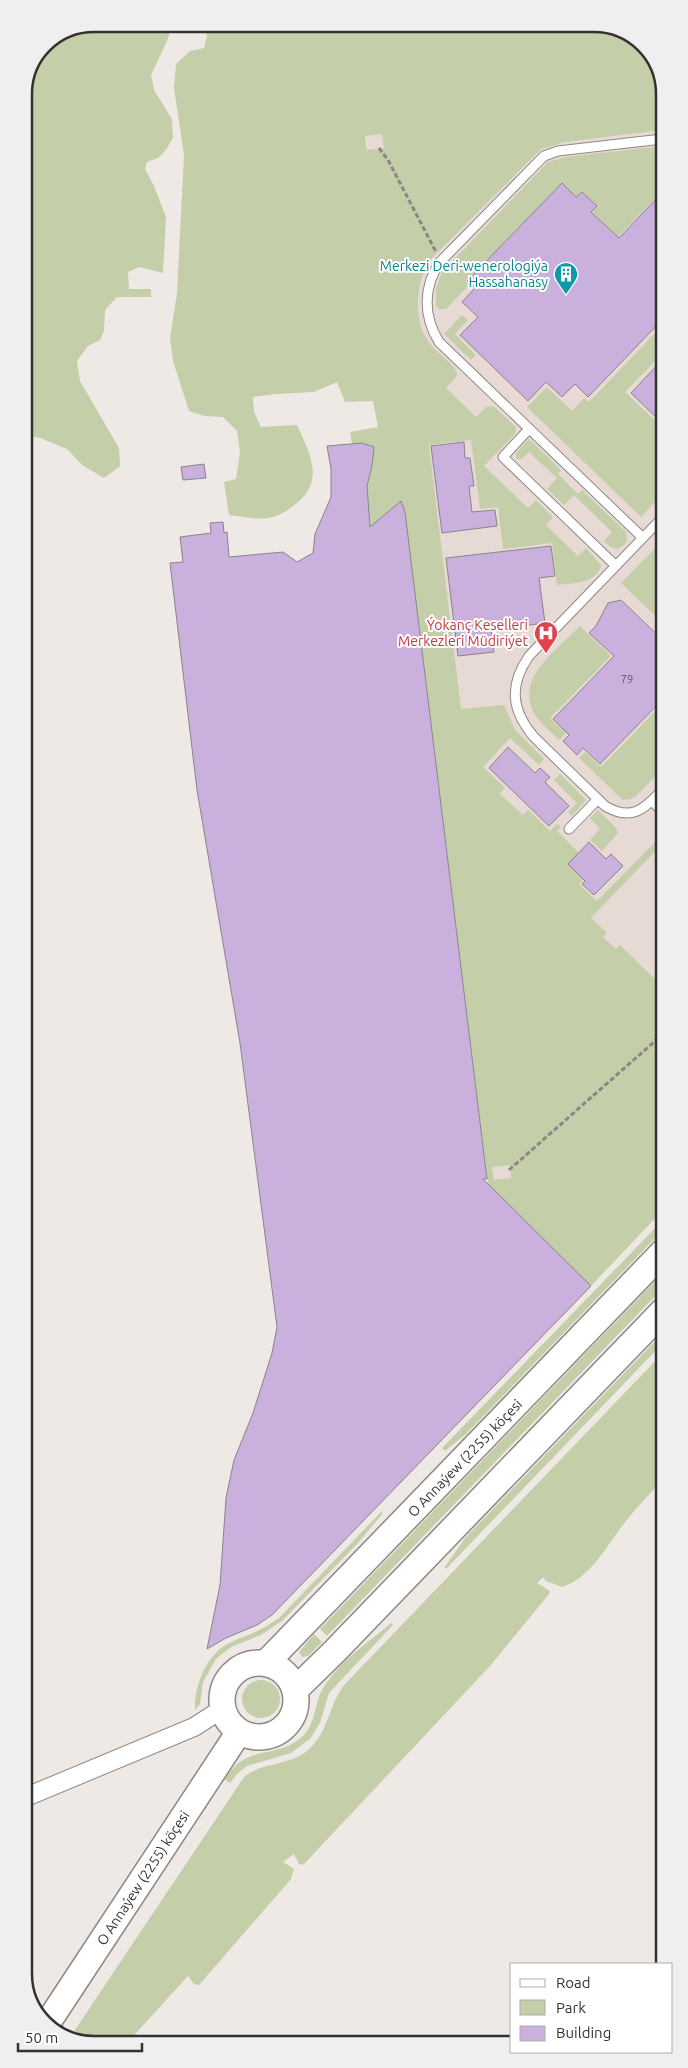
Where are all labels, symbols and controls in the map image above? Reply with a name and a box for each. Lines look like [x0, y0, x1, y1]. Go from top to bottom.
place label: Merkezi Deri-wenerologiýa Hassahanasy [380, 258, 548, 290]
building icon: Merkezi Deri-wenerologiýa Hassahanasy [553, 261, 579, 295]
place label: Ýokanç Keselleri Merkezleri Müdiriýet [398, 616, 528, 649]
hospital icon: Ýokanç Keselleri Merkezleri Müdiriýet [533, 620, 559, 654]
house number: 79 [621, 673, 633, 685]
street label: O Annaýew (2255) köçesi [405, 1396, 525, 1520]
street label: O Annaýew (2255) köçesi [94, 1808, 192, 1948]
legend [510, 1963, 673, 2053]
text: Road [556, 1974, 591, 1991]
text: Park [556, 1999, 586, 2016]
scale bar [18, 2020, 141, 2052]
text: Building [556, 2024, 611, 2041]
text: 50 m [25, 2029, 58, 2046]

